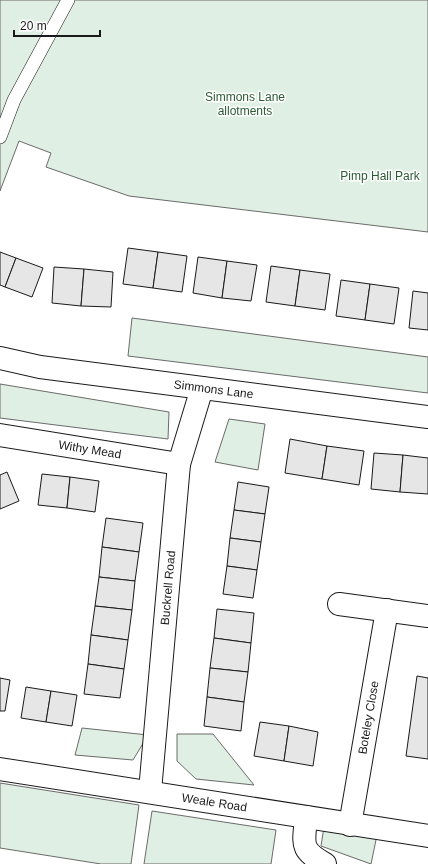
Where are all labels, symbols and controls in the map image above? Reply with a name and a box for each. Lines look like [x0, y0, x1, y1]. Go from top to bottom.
scale bar [14, 12, 100, 38]
text: 20 m [20, 19, 47, 33]
park label: Simmons Lane allotments [205, 90, 285, 118]
park label: Pimp Hall Park [340, 169, 421, 183]
street label: Simmons Lane [173, 377, 255, 401]
street label: Withy Mead [57, 438, 122, 462]
street label: Buckrell Road [158, 550, 178, 626]
street label: Boteley Close [355, 680, 382, 755]
street label: Weale Road [181, 791, 248, 815]

